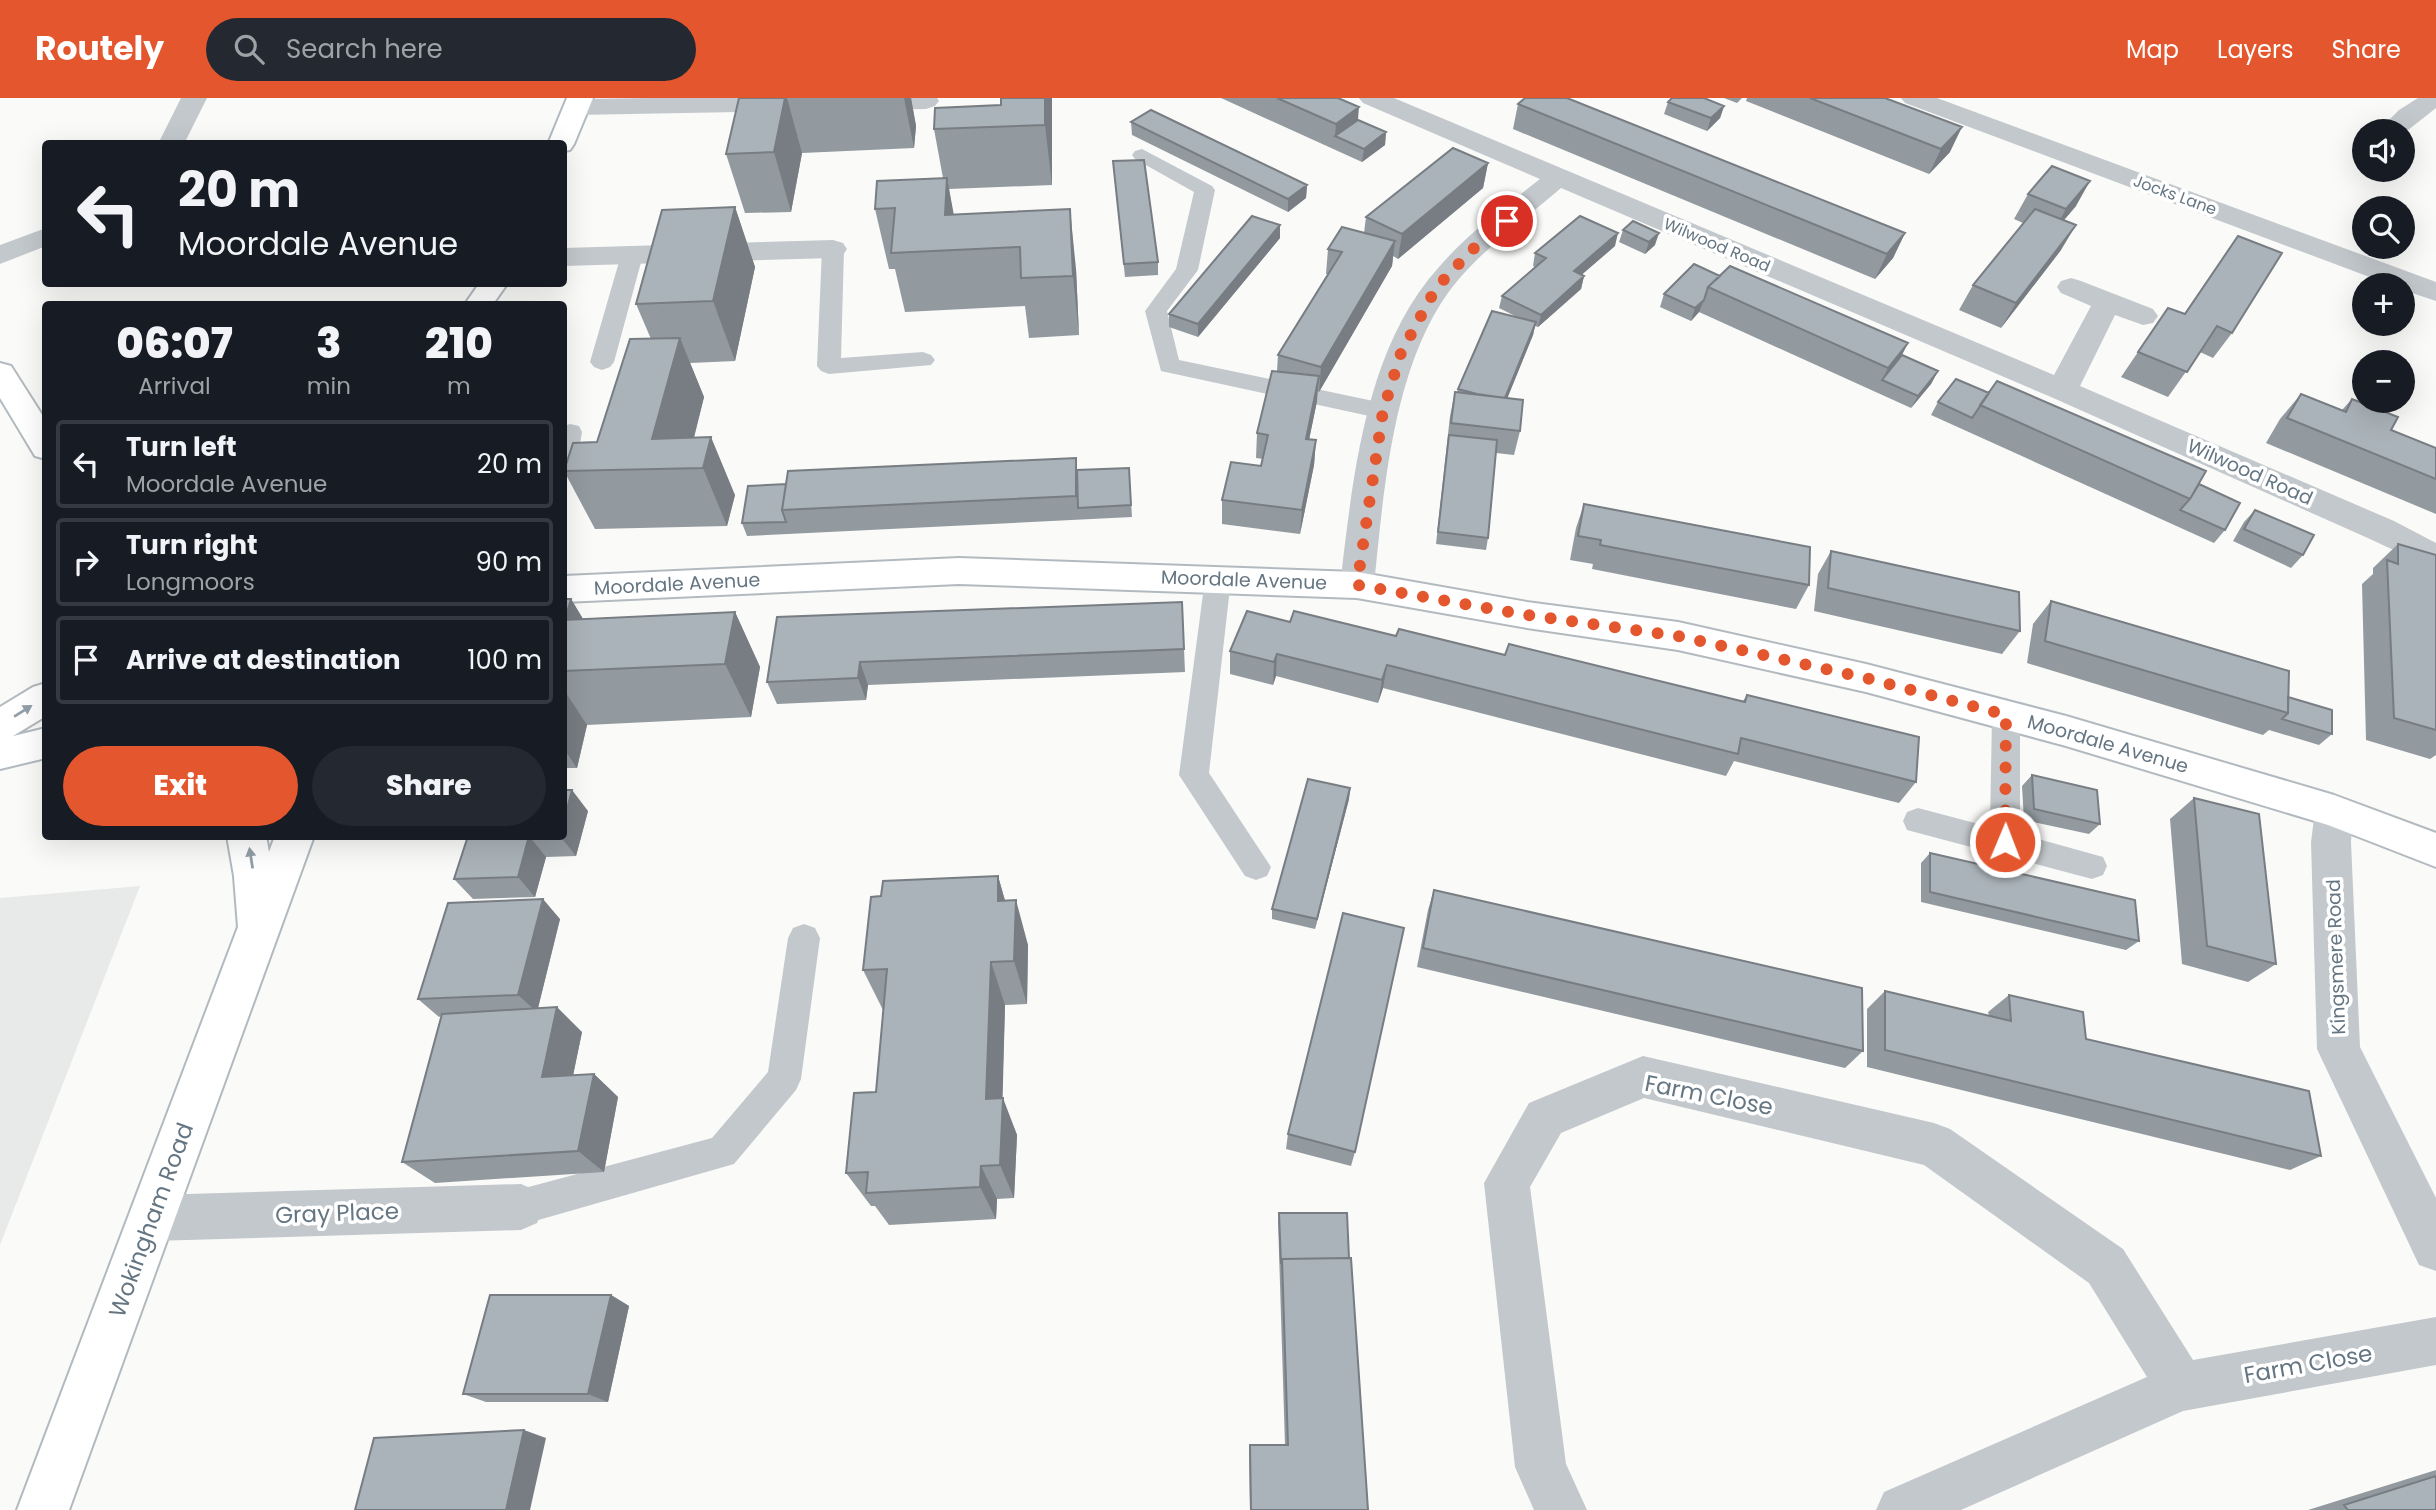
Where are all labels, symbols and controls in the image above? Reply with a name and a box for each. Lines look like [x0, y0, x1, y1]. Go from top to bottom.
search box [206, 18, 696, 81]
text: Routely [35, 25, 164, 72]
icon: search [230, 30, 268, 68]
text: Search here [286, 31, 443, 67]
text: Map [2126, 33, 2179, 66]
text: Layers [2217, 33, 2293, 66]
text: Share [2331, 33, 2401, 66]
map controls [2352, 119, 2415, 413]
button: sound [2352, 119, 2415, 182]
text: 20 m [178, 156, 300, 224]
icon: left [63, 168, 154, 259]
street label: Jocks Lane [2130, 169, 2220, 221]
pin [1477, 191, 1537, 251]
button: search [2352, 196, 2415, 259]
icon: arrive [1488, 202, 1526, 240]
street label: Wilwood Road [1660, 212, 1774, 278]
text: Moordale Avenue [178, 221, 458, 266]
button: + [2352, 273, 2415, 336]
text: 06:07 [116, 314, 233, 373]
text: 3 [316, 314, 342, 373]
text: 210 [425, 314, 493, 373]
button: − [2352, 350, 2415, 413]
text: Arrival [138, 370, 211, 402]
text: min [307, 370, 351, 402]
text: m [447, 370, 471, 402]
text: Turn left [126, 429, 237, 465]
street label: Wilwood Road [2183, 432, 2317, 512]
icon: left [67, 445, 105, 483]
text: 20 m [477, 446, 542, 482]
text: Moordale Avenue [126, 468, 327, 500]
text: Turn right [126, 527, 258, 563]
icon: right [67, 543, 105, 581]
text: 90 m [476, 544, 542, 580]
street label: Moordale Avenue [1160, 564, 1328, 596]
text: Longmoors [126, 566, 255, 598]
street label: Moordale Avenue [593, 566, 761, 602]
icon: arrive [67, 641, 105, 679]
text: Arrive at destination [126, 642, 401, 678]
text: 100 m [467, 642, 542, 678]
one-way arrow [13, 704, 32, 717]
street label: Moordale Avenue [2024, 708, 2192, 780]
button: Exit [63, 746, 298, 826]
button: Share [312, 746, 546, 826]
position arrow [1968, 805, 2042, 879]
one-way arrow [245, 847, 256, 869]
street label: Kingsmere Road [2320, 879, 2352, 1035]
street label: Farm Close [1642, 1067, 1776, 1123]
street label: Wokingham Road [101, 1118, 201, 1322]
street label: Gray Place [275, 1195, 399, 1231]
street label: Farm Close [2241, 1337, 2375, 1391]

